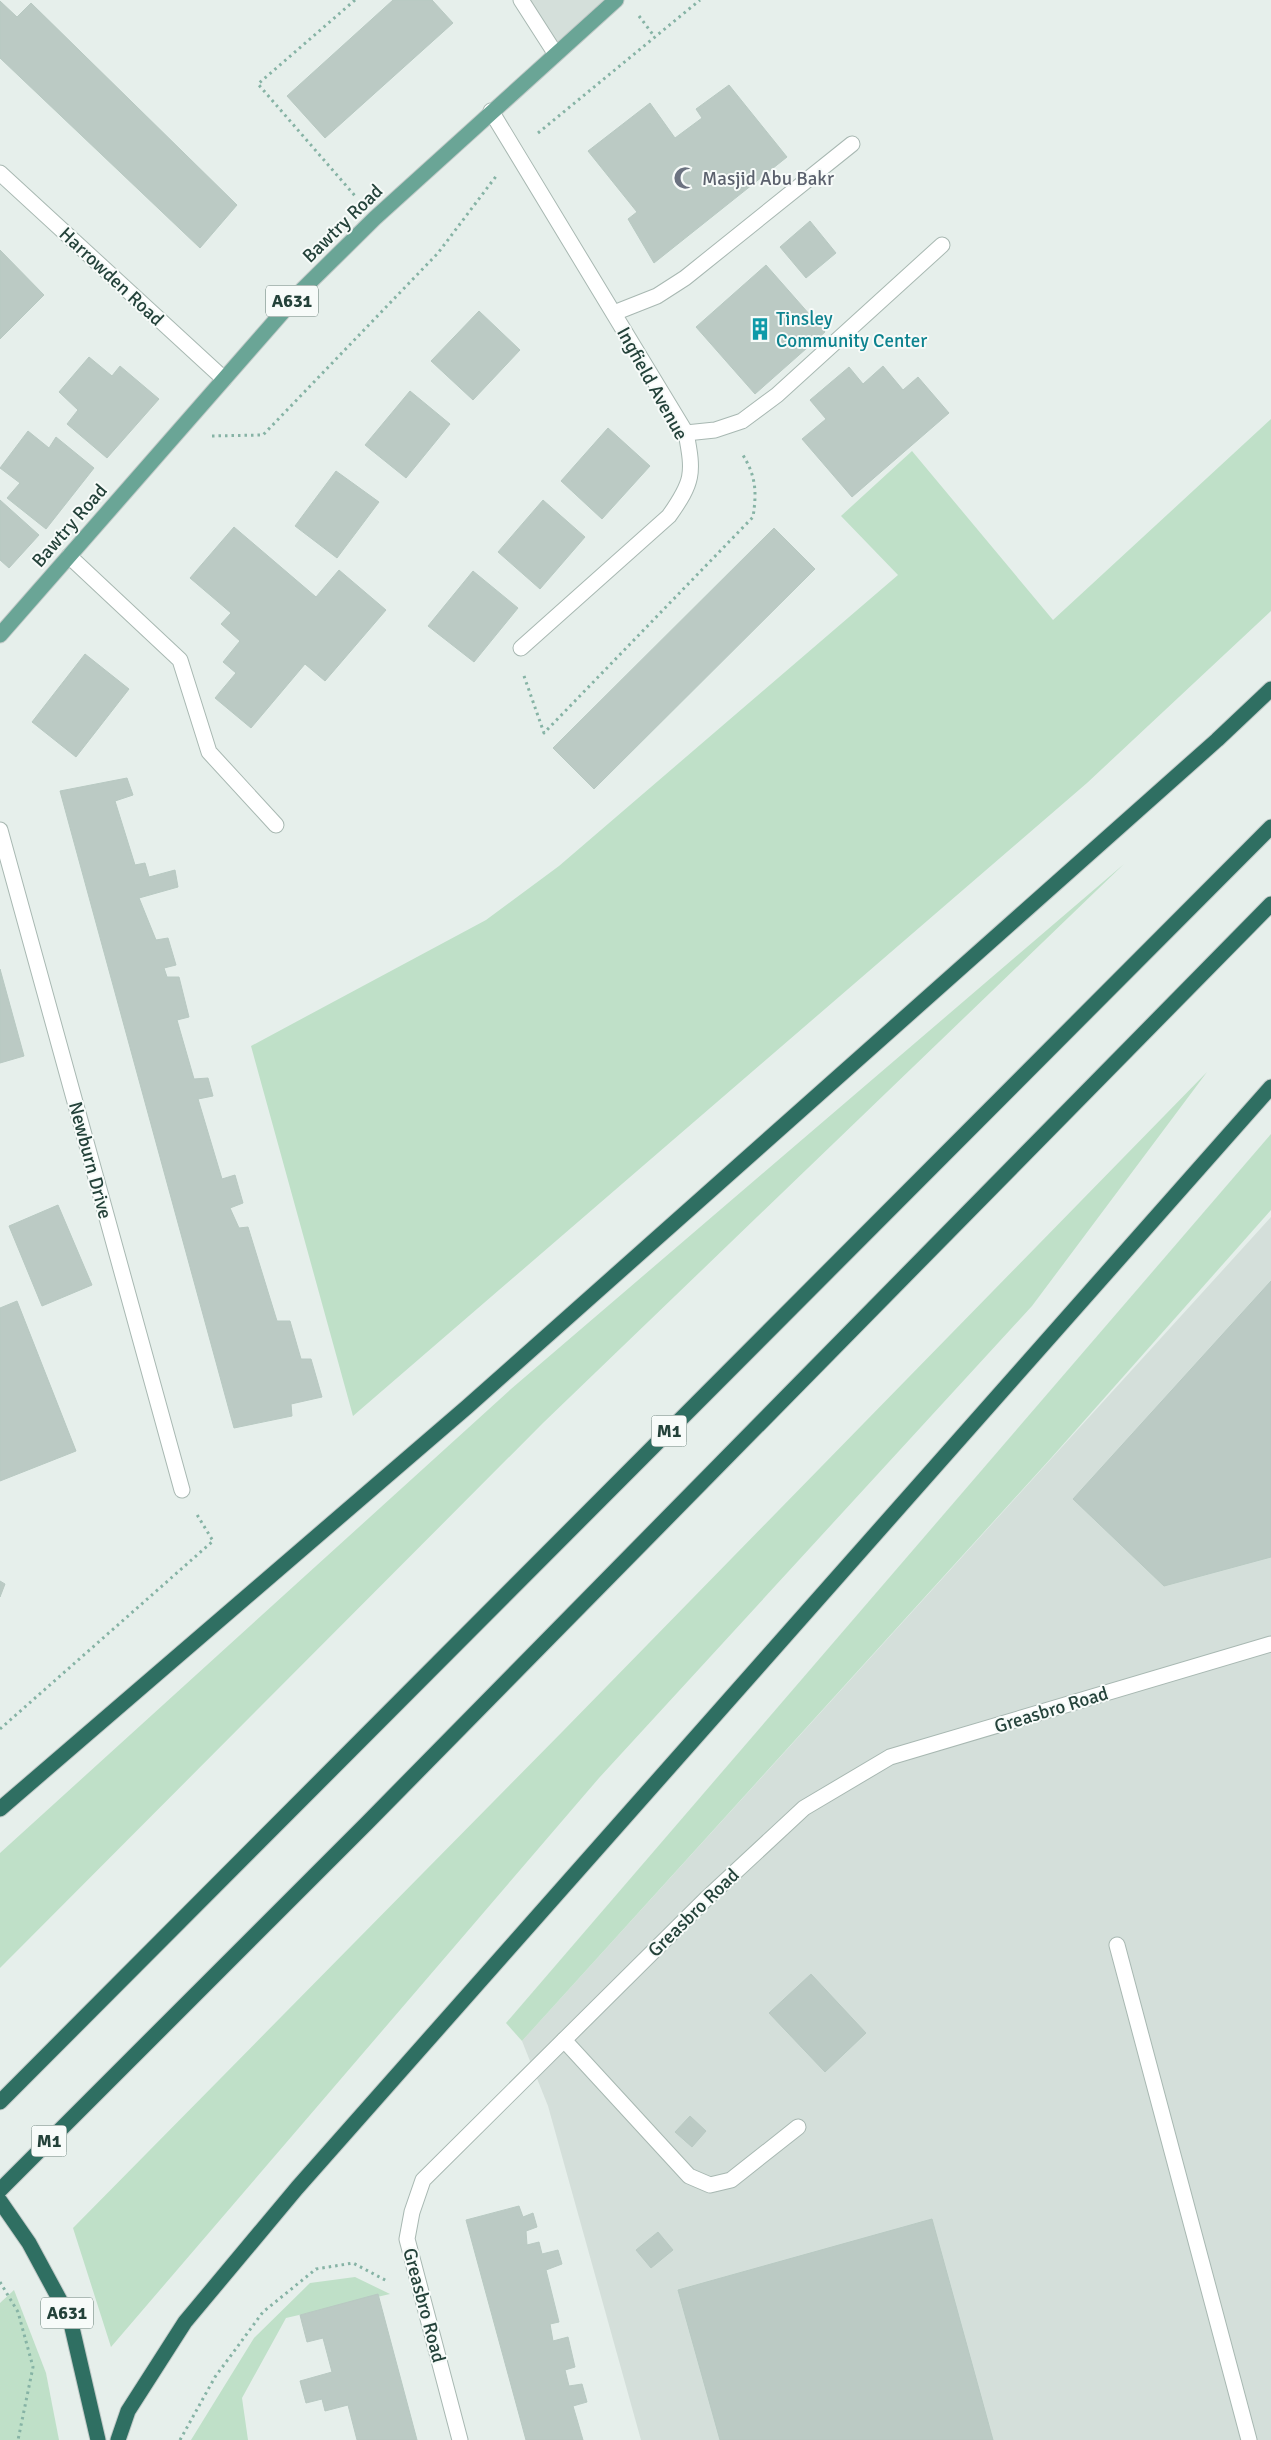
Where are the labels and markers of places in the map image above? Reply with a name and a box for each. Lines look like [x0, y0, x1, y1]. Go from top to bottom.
mosque icon: Masjid Abu Bakr [672, 165, 698, 191]
place label: Masjid Abu Bakr [702, 167, 834, 191]
place label: Tinsley Community Center [776, 307, 927, 353]
building icon: Tinsley Community Center [747, 316, 773, 342]

